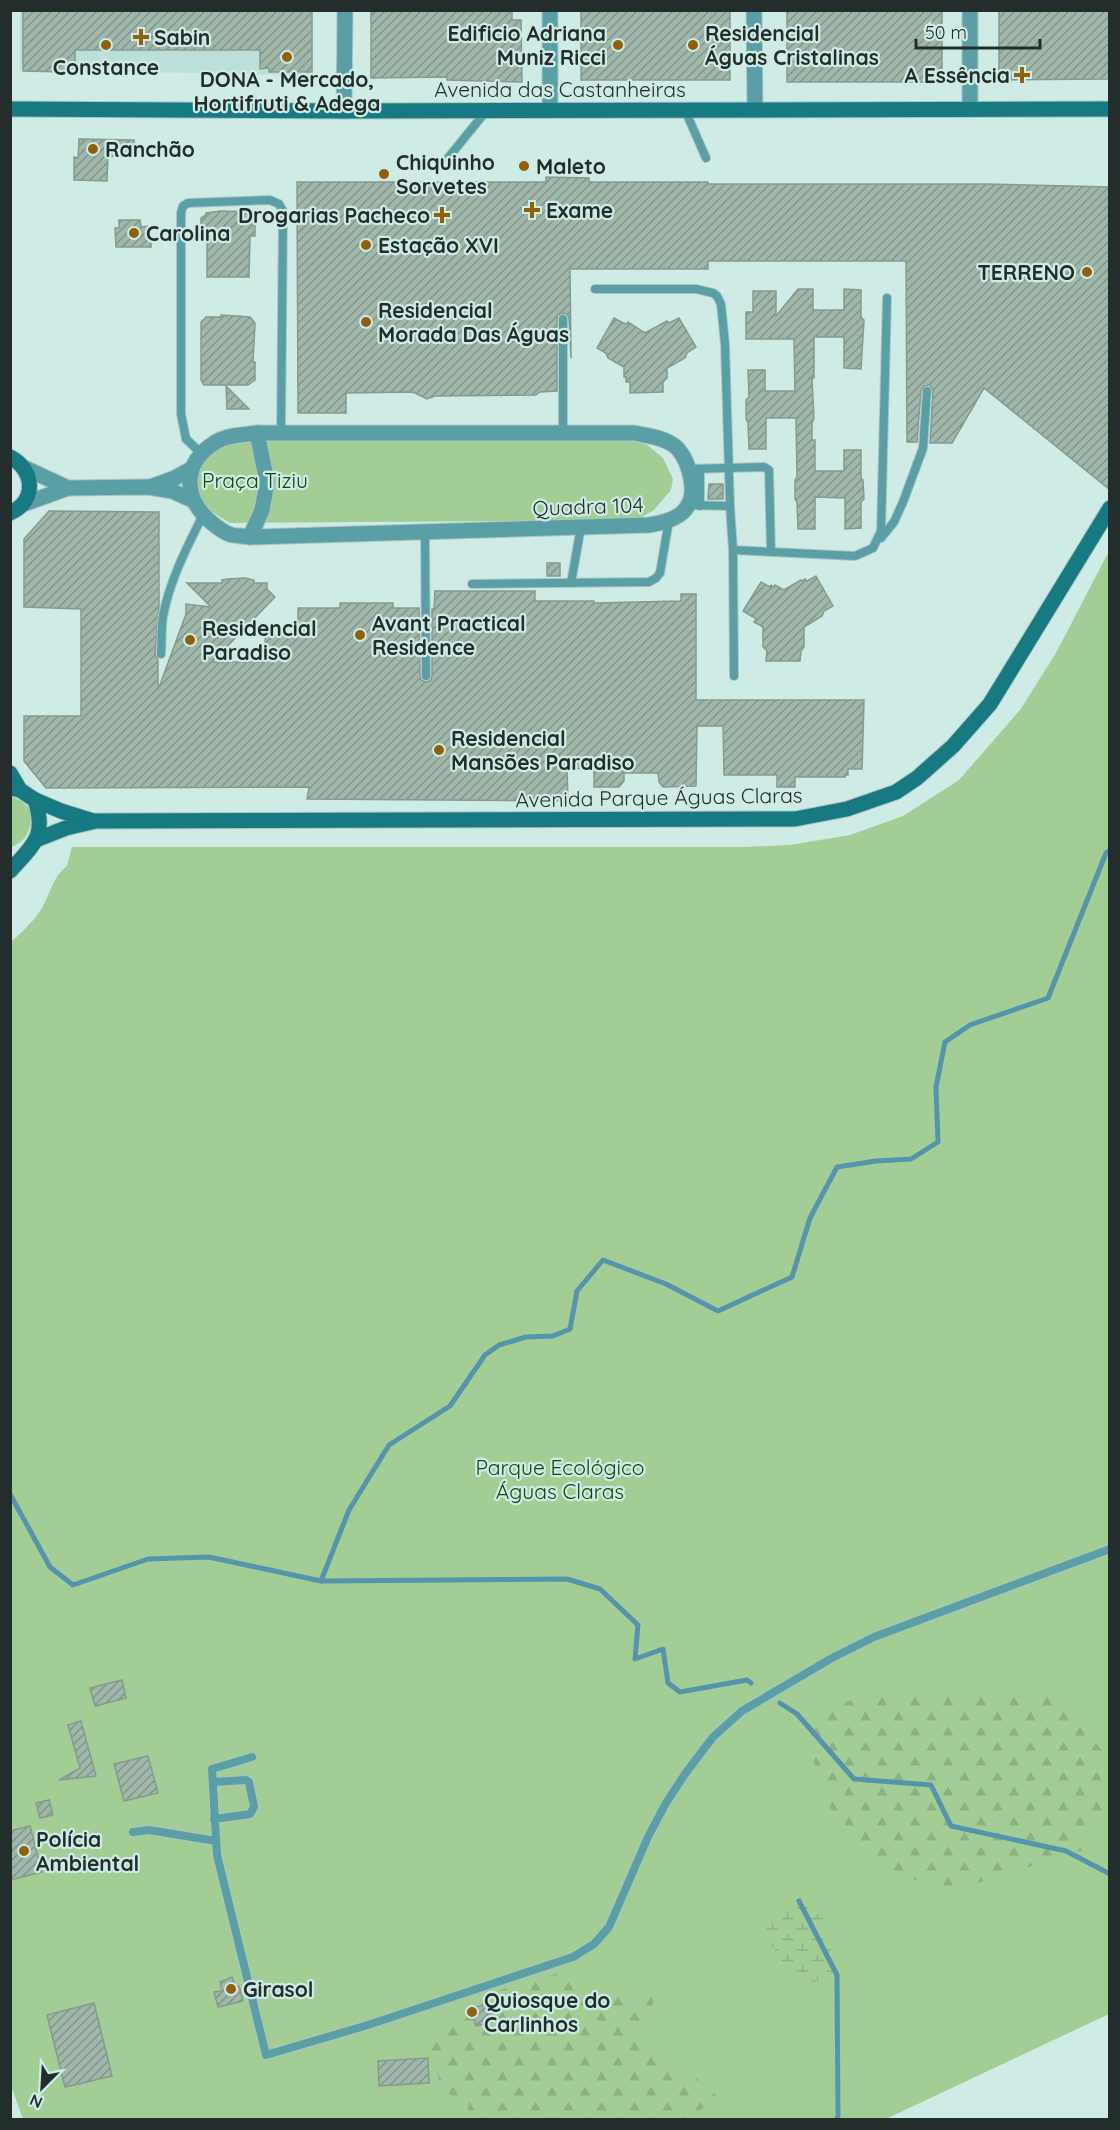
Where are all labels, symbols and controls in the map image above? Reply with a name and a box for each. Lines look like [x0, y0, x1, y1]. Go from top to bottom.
scale bar [916, 12, 1040, 50]
place label: Edificio Adriana Muniz Ricci [447, 20, 606, 70]
place label: Residencial Águas Cristalinas [705, 20, 879, 70]
text: 50 m [925, 21, 967, 44]
place label: Sabin [154, 24, 210, 50]
marker: Sabin [132, 28, 150, 46]
marker: Constance [99, 38, 113, 52]
marker: Edificio Adriana Muniz Ricci [611, 38, 625, 52]
marker: Residencial Águas Cristalinas [686, 38, 700, 52]
marker: DONA - Mercado, Hortifruti & Adega [280, 50, 294, 64]
place label: Constance [53, 54, 159, 80]
place label: A Essência [904, 62, 1010, 88]
place label: DONA - Mercado, Hortifruti & Adega [193, 66, 381, 116]
marker: A Essência [1015, 68, 1029, 82]
street label: Avenida das Castanheiras [434, 76, 686, 102]
place label: Ranchão [105, 136, 195, 162]
marker: Ranchão [86, 142, 100, 156]
place label: Chiquinho Sorvetes [396, 149, 495, 199]
place label: Maleto [536, 153, 606, 179]
marker: Maleto [517, 159, 531, 173]
marker: Chiquinho Sorvetes [377, 167, 391, 181]
place label: Exame [546, 197, 613, 223]
marker: Exame [523, 201, 541, 219]
place label: Drogarias Pacheco [238, 202, 430, 228]
marker: Drogarias Pacheco [435, 208, 449, 222]
place label: Carolina [146, 220, 230, 246]
marker: Carolina [127, 226, 141, 240]
place label: Estação XVI [378, 232, 499, 258]
marker: Estação XVI [359, 238, 373, 252]
place label: TERRENO [978, 259, 1075, 285]
marker: TERRENO [1080, 265, 1094, 279]
place label: Residencial Morada Das Águas [378, 297, 569, 347]
marker: Residencial Morada Das Águas [359, 315, 373, 329]
park label: Praça Tiziu [202, 467, 308, 493]
street label: Quadra 104 [532, 491, 644, 521]
place label: Avant Practical Residence [372, 610, 526, 660]
place label: Residencial Paradiso [202, 615, 317, 665]
marker: Avant Practical Residence [353, 628, 367, 642]
marker: Residencial Paradiso [183, 633, 197, 647]
place label: Residencial Mansões Paradiso [451, 725, 635, 775]
marker: Residencial Mansões Paradiso [432, 743, 446, 757]
street label: Avenida Parque Águas Claras [515, 781, 803, 813]
park label: Parque Ecológico Águas Claras [475, 1454, 645, 1504]
place label: Polícia Ambiental [36, 1826, 139, 1876]
marker: Polícia Ambiental [17, 1844, 31, 1858]
place label: Girasol [243, 1976, 314, 2002]
marker: Girasol [224, 1982, 238, 1996]
place label: Quiosque do Carlinhos [484, 1987, 610, 2037]
marker: Quiosque do Carlinhos [465, 2005, 479, 2019]
north arrow [12, 2058, 72, 2118]
text: N [26, 2090, 45, 2113]

